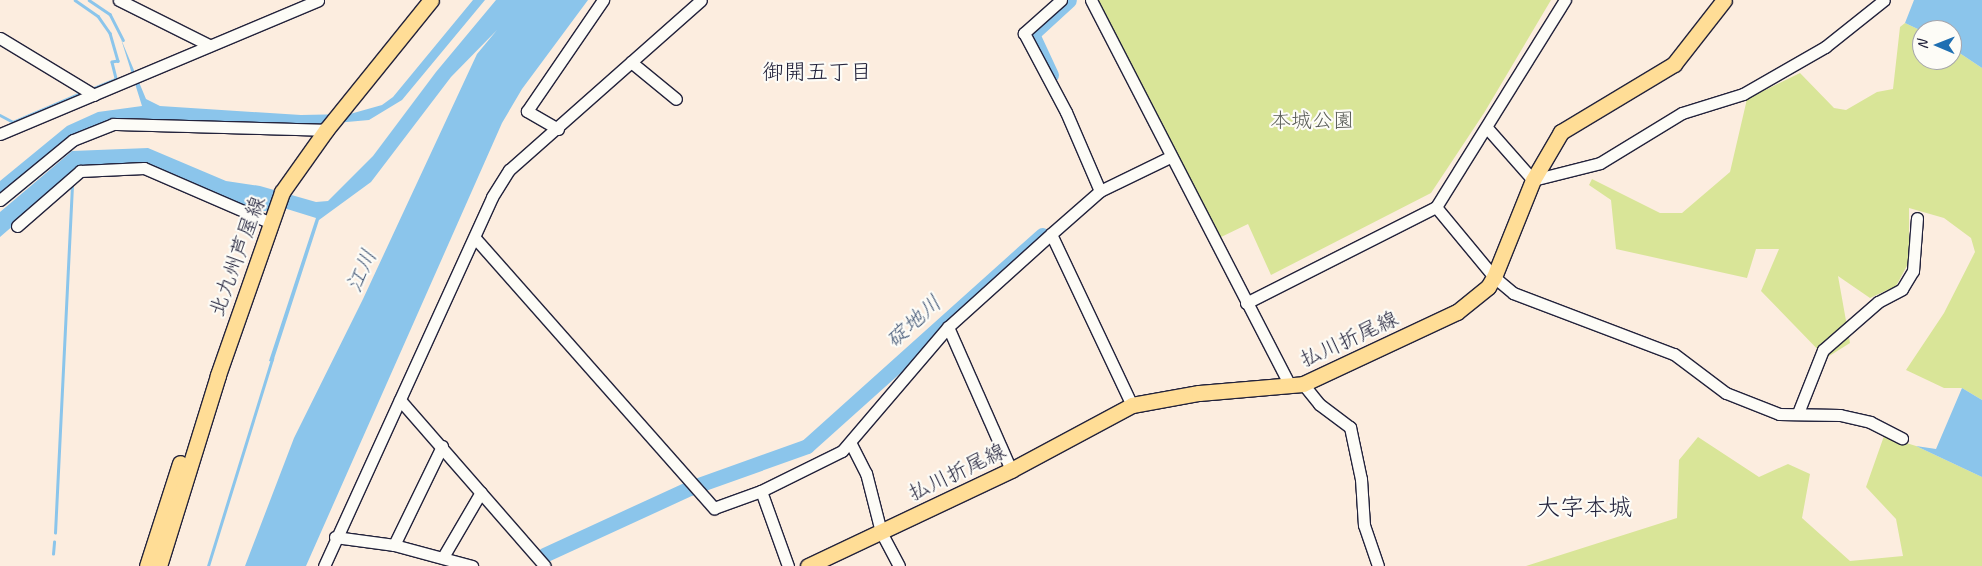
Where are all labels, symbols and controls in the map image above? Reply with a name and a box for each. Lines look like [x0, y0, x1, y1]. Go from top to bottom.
north arrow [1912, 20, 1962, 70]
text: N [1914, 40, 1931, 49]
district label: 御開五丁目 [762, 60, 872, 86]
park label: 本城公園 [1270, 107, 1354, 133]
street label: 北九州芦屋線 [204, 192, 270, 320]
water label: 江川 [341, 246, 383, 296]
water label: 碇地川 [881, 290, 947, 354]
street label: 払川折尾線 [1296, 305, 1402, 373]
street label: 払川折尾線 [904, 438, 1010, 506]
district label: 大字本城 [1536, 494, 1632, 522]

